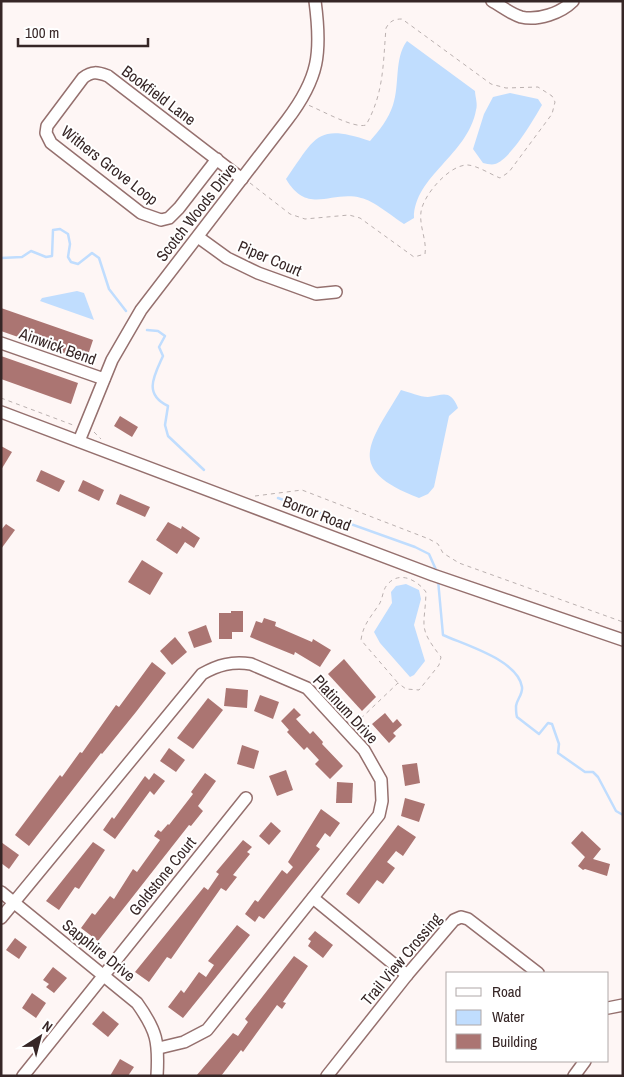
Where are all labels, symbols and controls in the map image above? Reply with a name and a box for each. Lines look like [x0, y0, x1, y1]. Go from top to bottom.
scale bar [18, 15, 148, 47]
text: 100 m [25, 22, 59, 43]
street label: Bookfield Lane [117, 60, 201, 130]
street label: Withers Grove Loop [57, 120, 163, 210]
street label: Scotch Woods Drive [151, 158, 241, 266]
street label: Piper Court [235, 235, 305, 281]
street label: Ainwick Bend [16, 322, 99, 370]
street label: Borror Road [280, 490, 354, 536]
street label: Platinum Drive [308, 670, 384, 748]
street label: Goldstone Court [123, 832, 201, 920]
street label: Trail View Crossing [356, 908, 447, 1010]
street label: Sapphire Drive [58, 914, 140, 986]
legend [446, 972, 609, 1062]
text: Road [492, 981, 521, 1002]
text: Water [492, 1006, 524, 1027]
north arrow [15, 1012, 65, 1062]
text: N [39, 1017, 56, 1036]
text: Building [492, 1031, 537, 1052]

